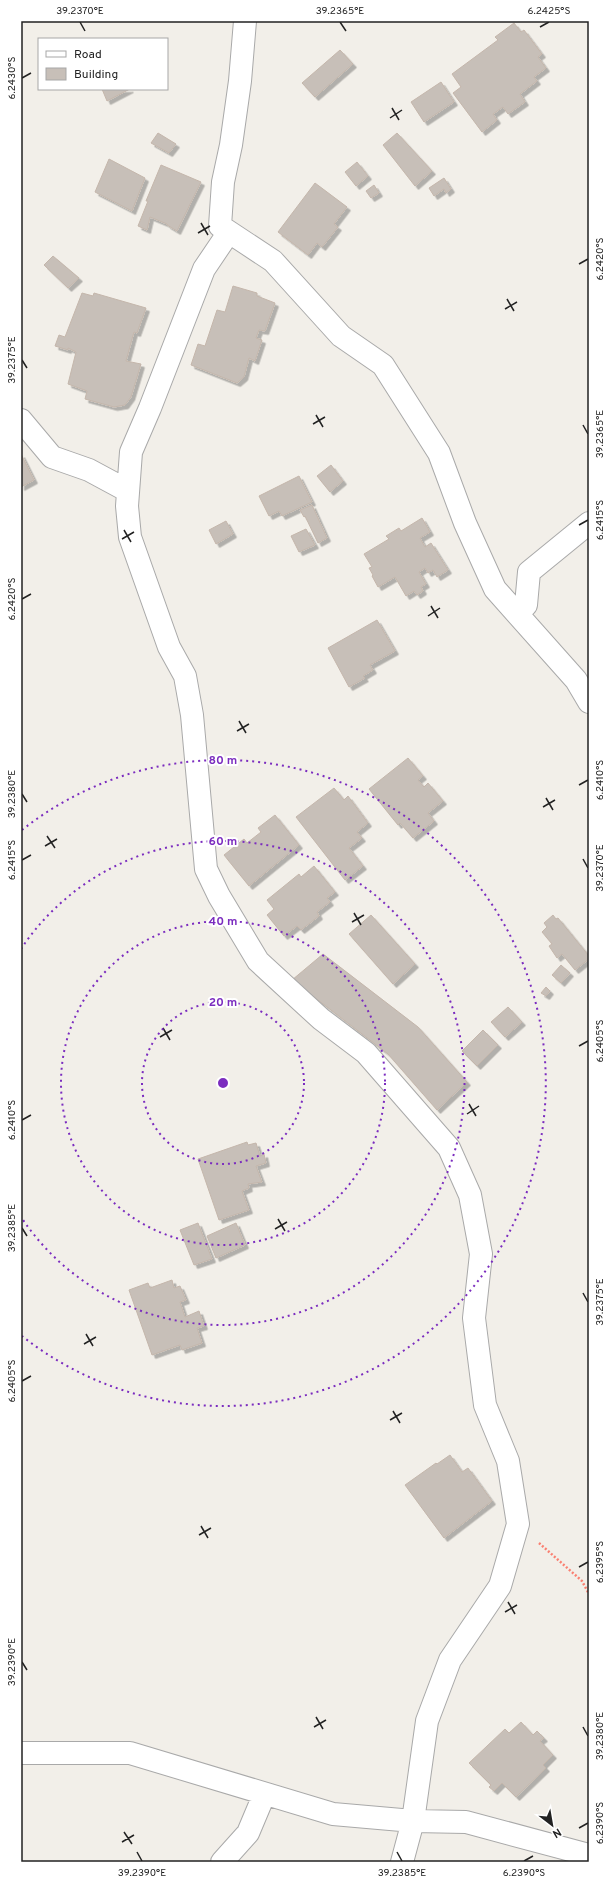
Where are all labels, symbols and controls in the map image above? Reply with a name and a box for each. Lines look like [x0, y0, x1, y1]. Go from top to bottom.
text: 39.2370°E [56, 5, 104, 18]
text: 39.2365°E [316, 5, 364, 18]
text: 6.2425°S [528, 5, 570, 18]
legend [38, 38, 168, 90]
text: Road [74, 47, 102, 63]
text: 6.2430°S [6, 57, 19, 99]
text: Building [74, 67, 118, 83]
text: 6.2420°S [594, 237, 607, 281]
text: 39.2375°E [6, 336, 19, 384]
text: 39.2365°E [594, 410, 607, 458]
text: 6.2415°S [594, 500, 607, 540]
text: 6.2420°S [6, 577, 19, 621]
text: 80 m [209, 753, 237, 769]
text: 6.2410°S [594, 760, 607, 800]
text: 39.2380°E [6, 770, 19, 818]
text: 60 m [209, 834, 237, 850]
text: 6.2415°S [6, 840, 19, 880]
text: 39.2370°E [594, 844, 607, 892]
text: 40 m [208, 914, 238, 930]
text: 20 m [209, 995, 237, 1011]
text: 6.2405°S [594, 1019, 607, 1063]
centre of rings [216, 1076, 230, 1090]
text: 6.2410°S [6, 1100, 19, 1140]
text: 39.2385°E [6, 1204, 19, 1252]
text: 39.2375°E [594, 1278, 607, 1326]
text: 6.2405°S [6, 1359, 19, 1403]
text: 6.2395°S [594, 1541, 607, 1583]
text: 39.2390°E [6, 1638, 19, 1686]
text: 39.2380°E [594, 1712, 607, 1760]
text: 6.2390°S [594, 1802, 607, 1844]
north arrow [532, 1805, 572, 1845]
text: N [550, 1825, 564, 1841]
text: 39.2390°E [118, 1867, 166, 1880]
text: 39.2385°E [378, 1867, 426, 1880]
text: 6.2390°S [503, 1867, 545, 1880]

